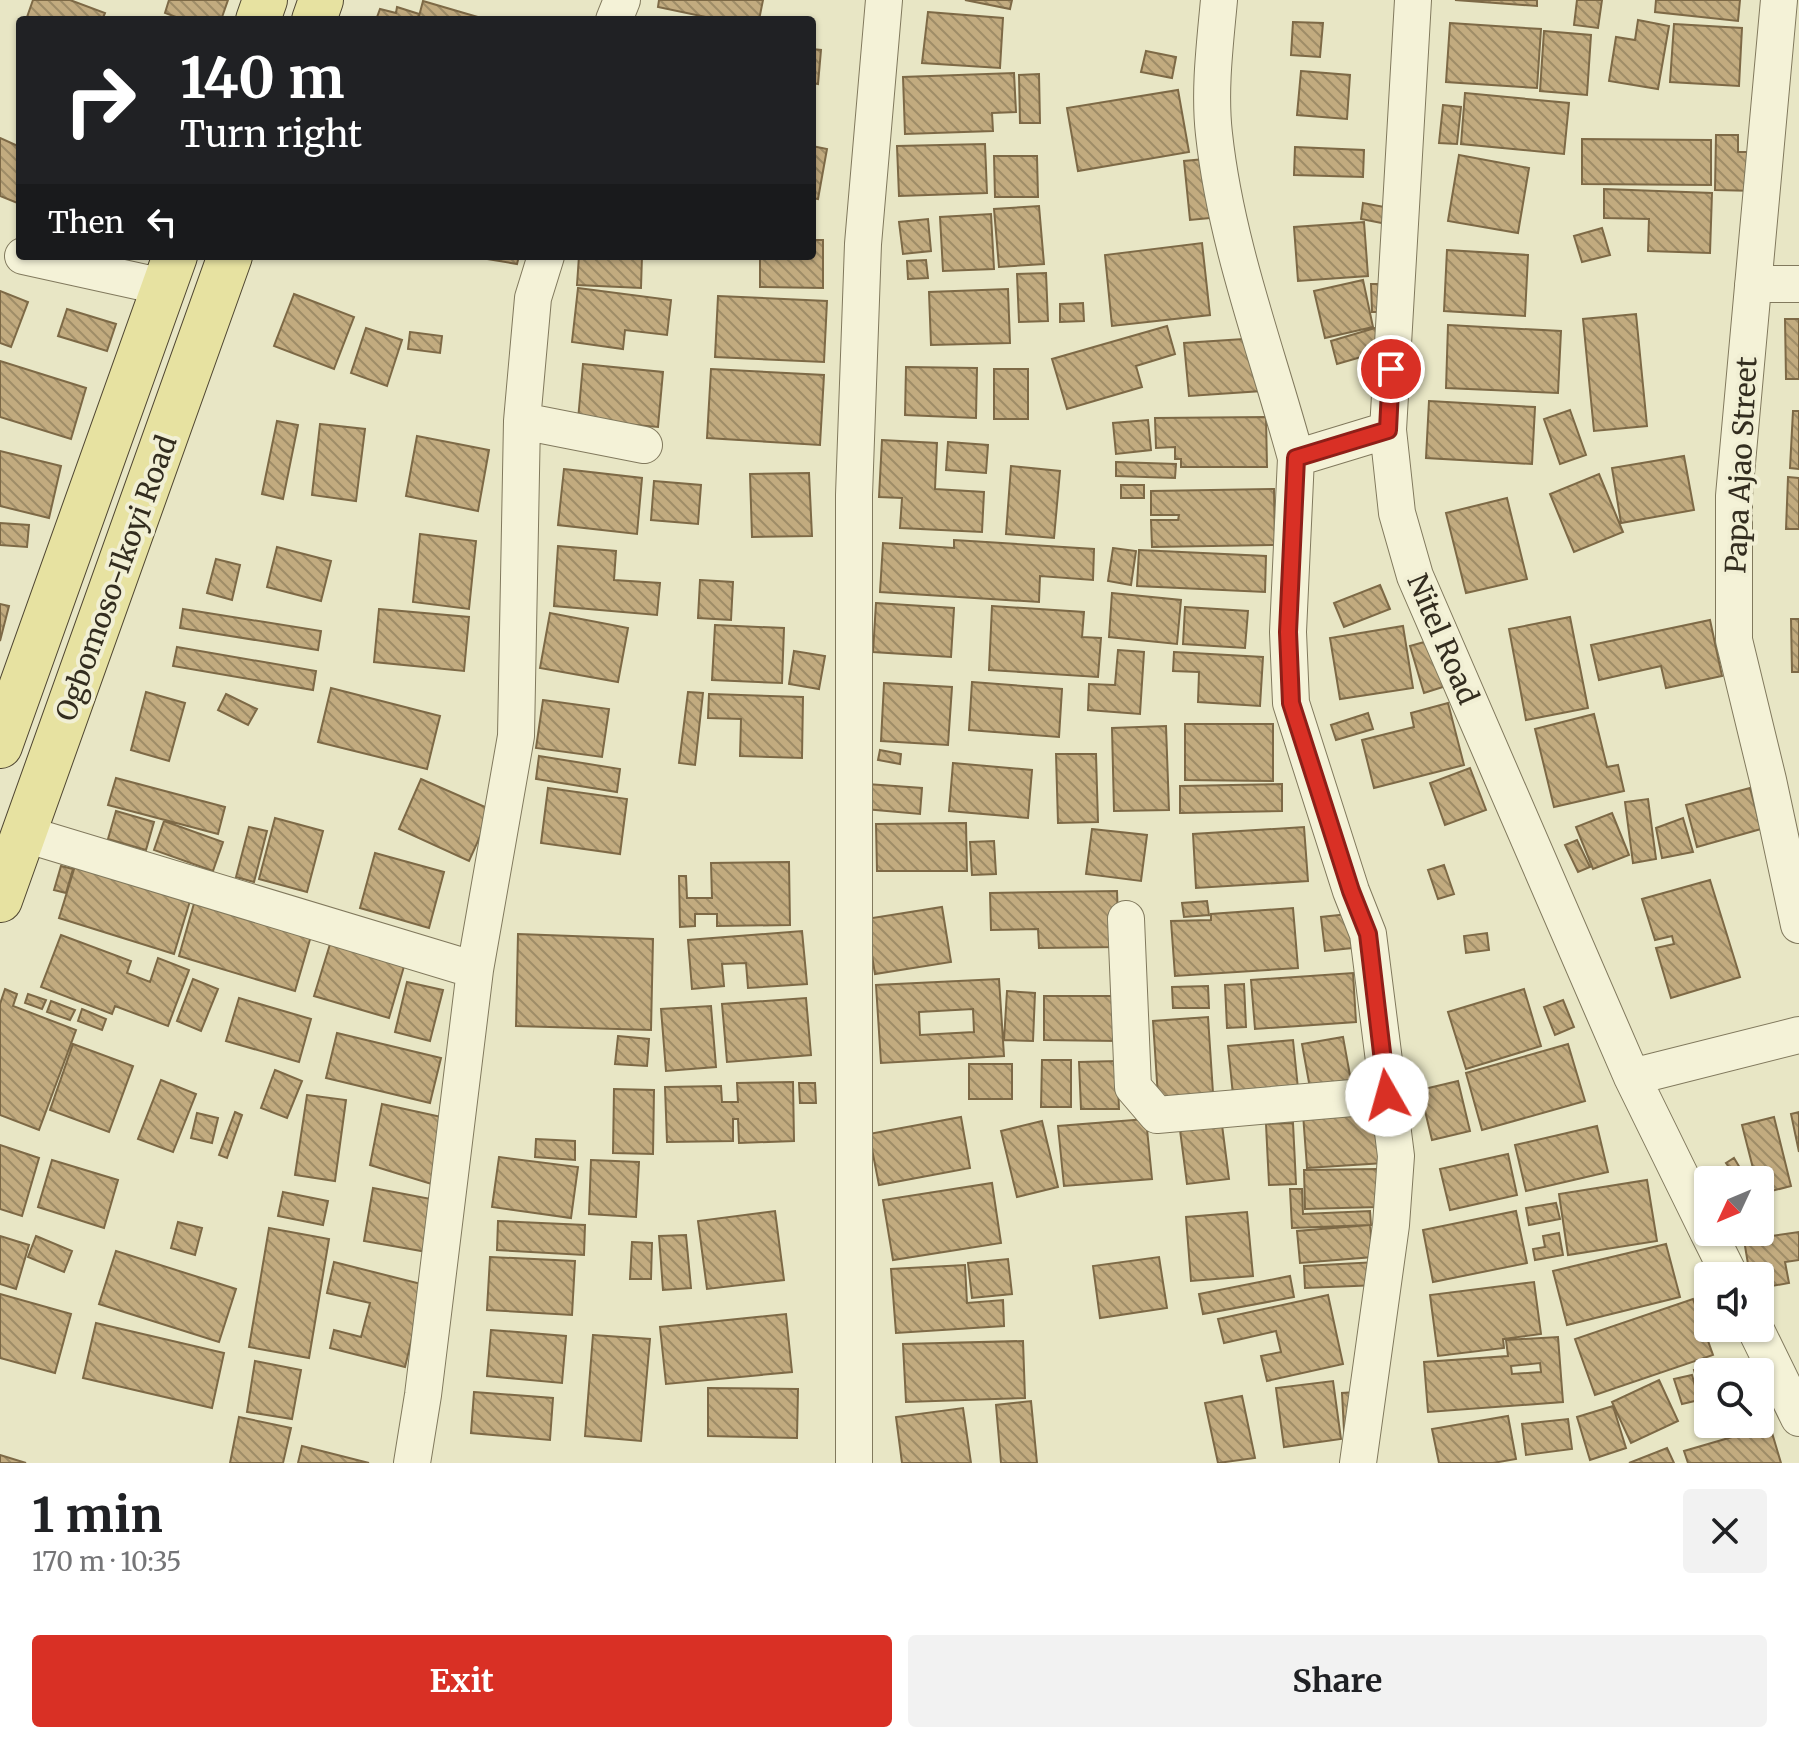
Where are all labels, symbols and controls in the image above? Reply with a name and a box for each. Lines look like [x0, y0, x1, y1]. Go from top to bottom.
text: 140 m [180, 43, 345, 113]
icon: right [48, 48, 152, 152]
text: Turn right [180, 112, 362, 157]
icon: left [140, 200, 184, 244]
text: Then [48, 203, 124, 241]
pin [1357, 335, 1425, 403]
icon: arrive [1369, 347, 1413, 391]
street label: Papa Ajao Street [1717, 355, 1765, 574]
street label: Ogbomoso-Ikoyi Road [48, 430, 185, 726]
street label: Nitel Road [1399, 568, 1487, 710]
position arrow [1345, 1053, 1429, 1137]
north arrow [1694, 1166, 1774, 1246]
map controls [1694, 1166, 1774, 1438]
button: sound [1694, 1262, 1774, 1342]
button: search [1694, 1358, 1774, 1438]
text: 1 min [32, 1485, 163, 1545]
button: close [1683, 1489, 1767, 1573]
text: 170 m · 10:35 [32, 1545, 181, 1578]
button: Exit [32, 1635, 892, 1727]
button: Share [908, 1635, 1767, 1727]

